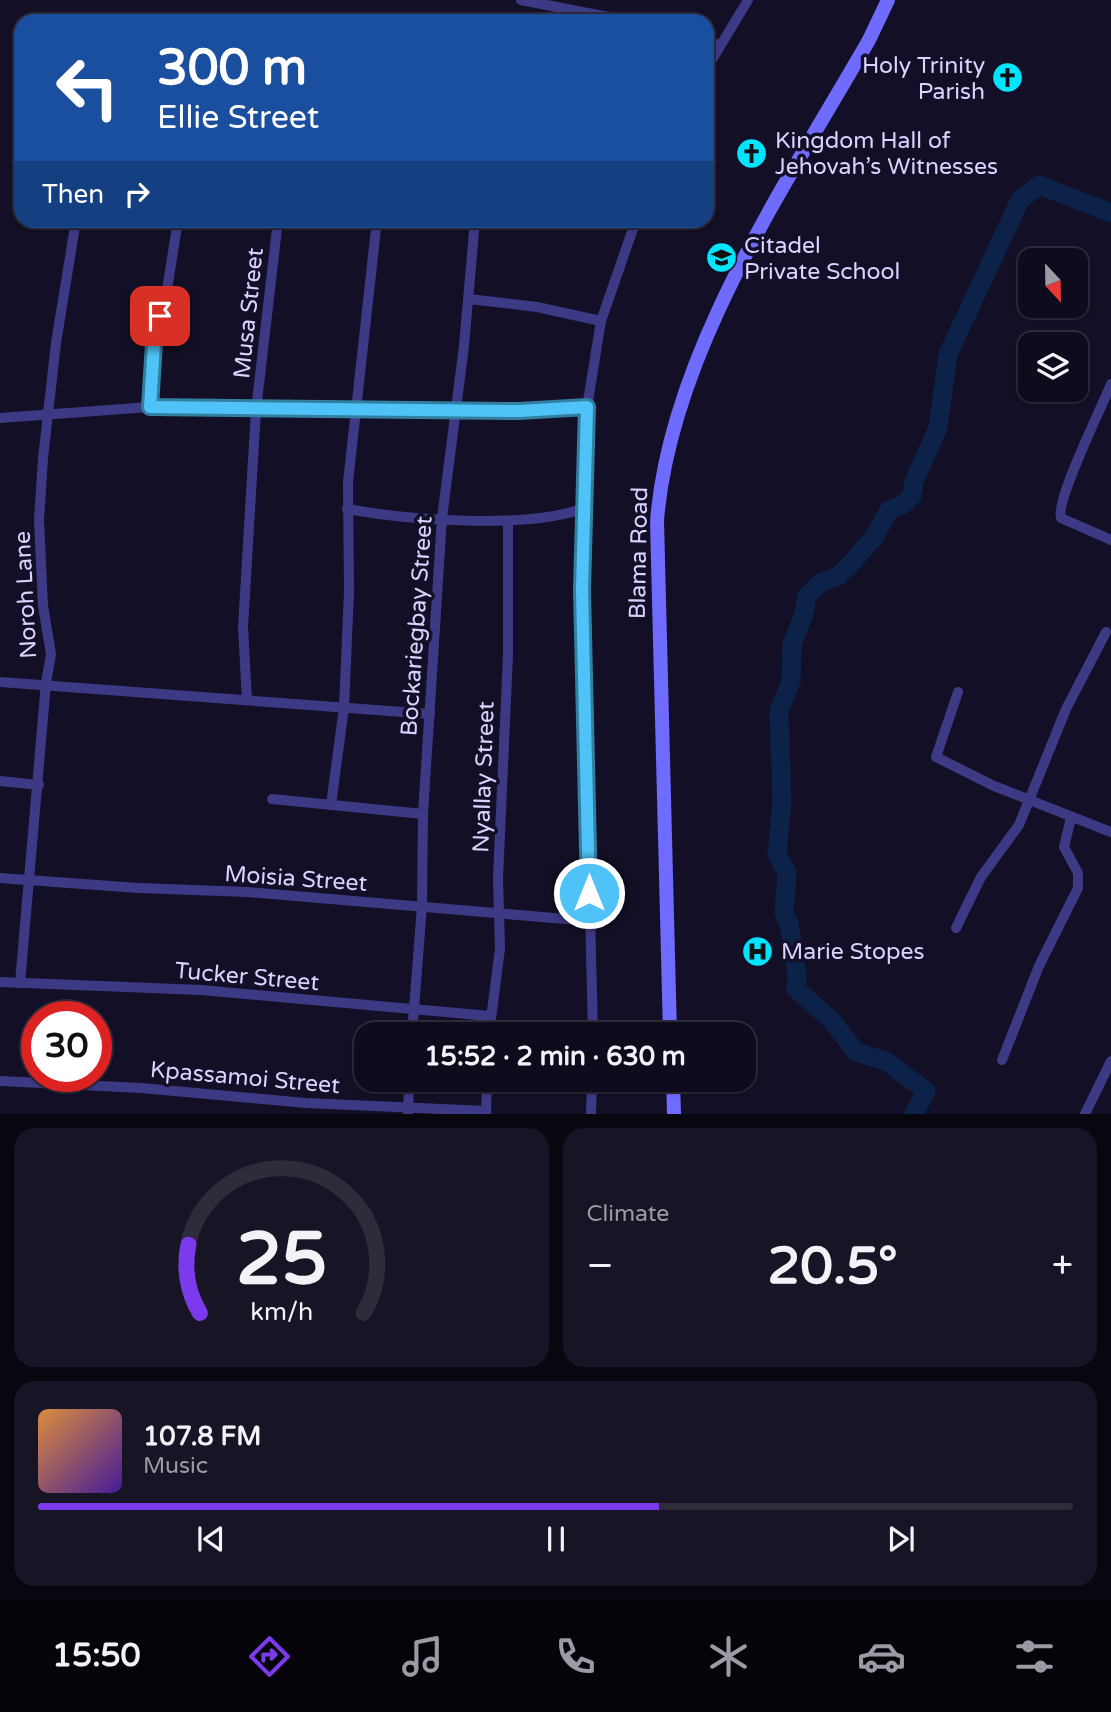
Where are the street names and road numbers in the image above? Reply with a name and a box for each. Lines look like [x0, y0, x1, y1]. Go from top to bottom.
street label: Musa Street [228, 246, 270, 380]
street label: Blama Road [624, 487, 654, 619]
street label: Bockariegbay Street [395, 515, 439, 737]
street label: Noroh Lane [9, 530, 43, 659]
street label: Nyallay Street [467, 701, 501, 853]
street label: Moisia Street [224, 860, 368, 898]
street label: Tucker Street [174, 957, 320, 997]
street label: Kpassamoi Street [149, 1056, 341, 1100]

